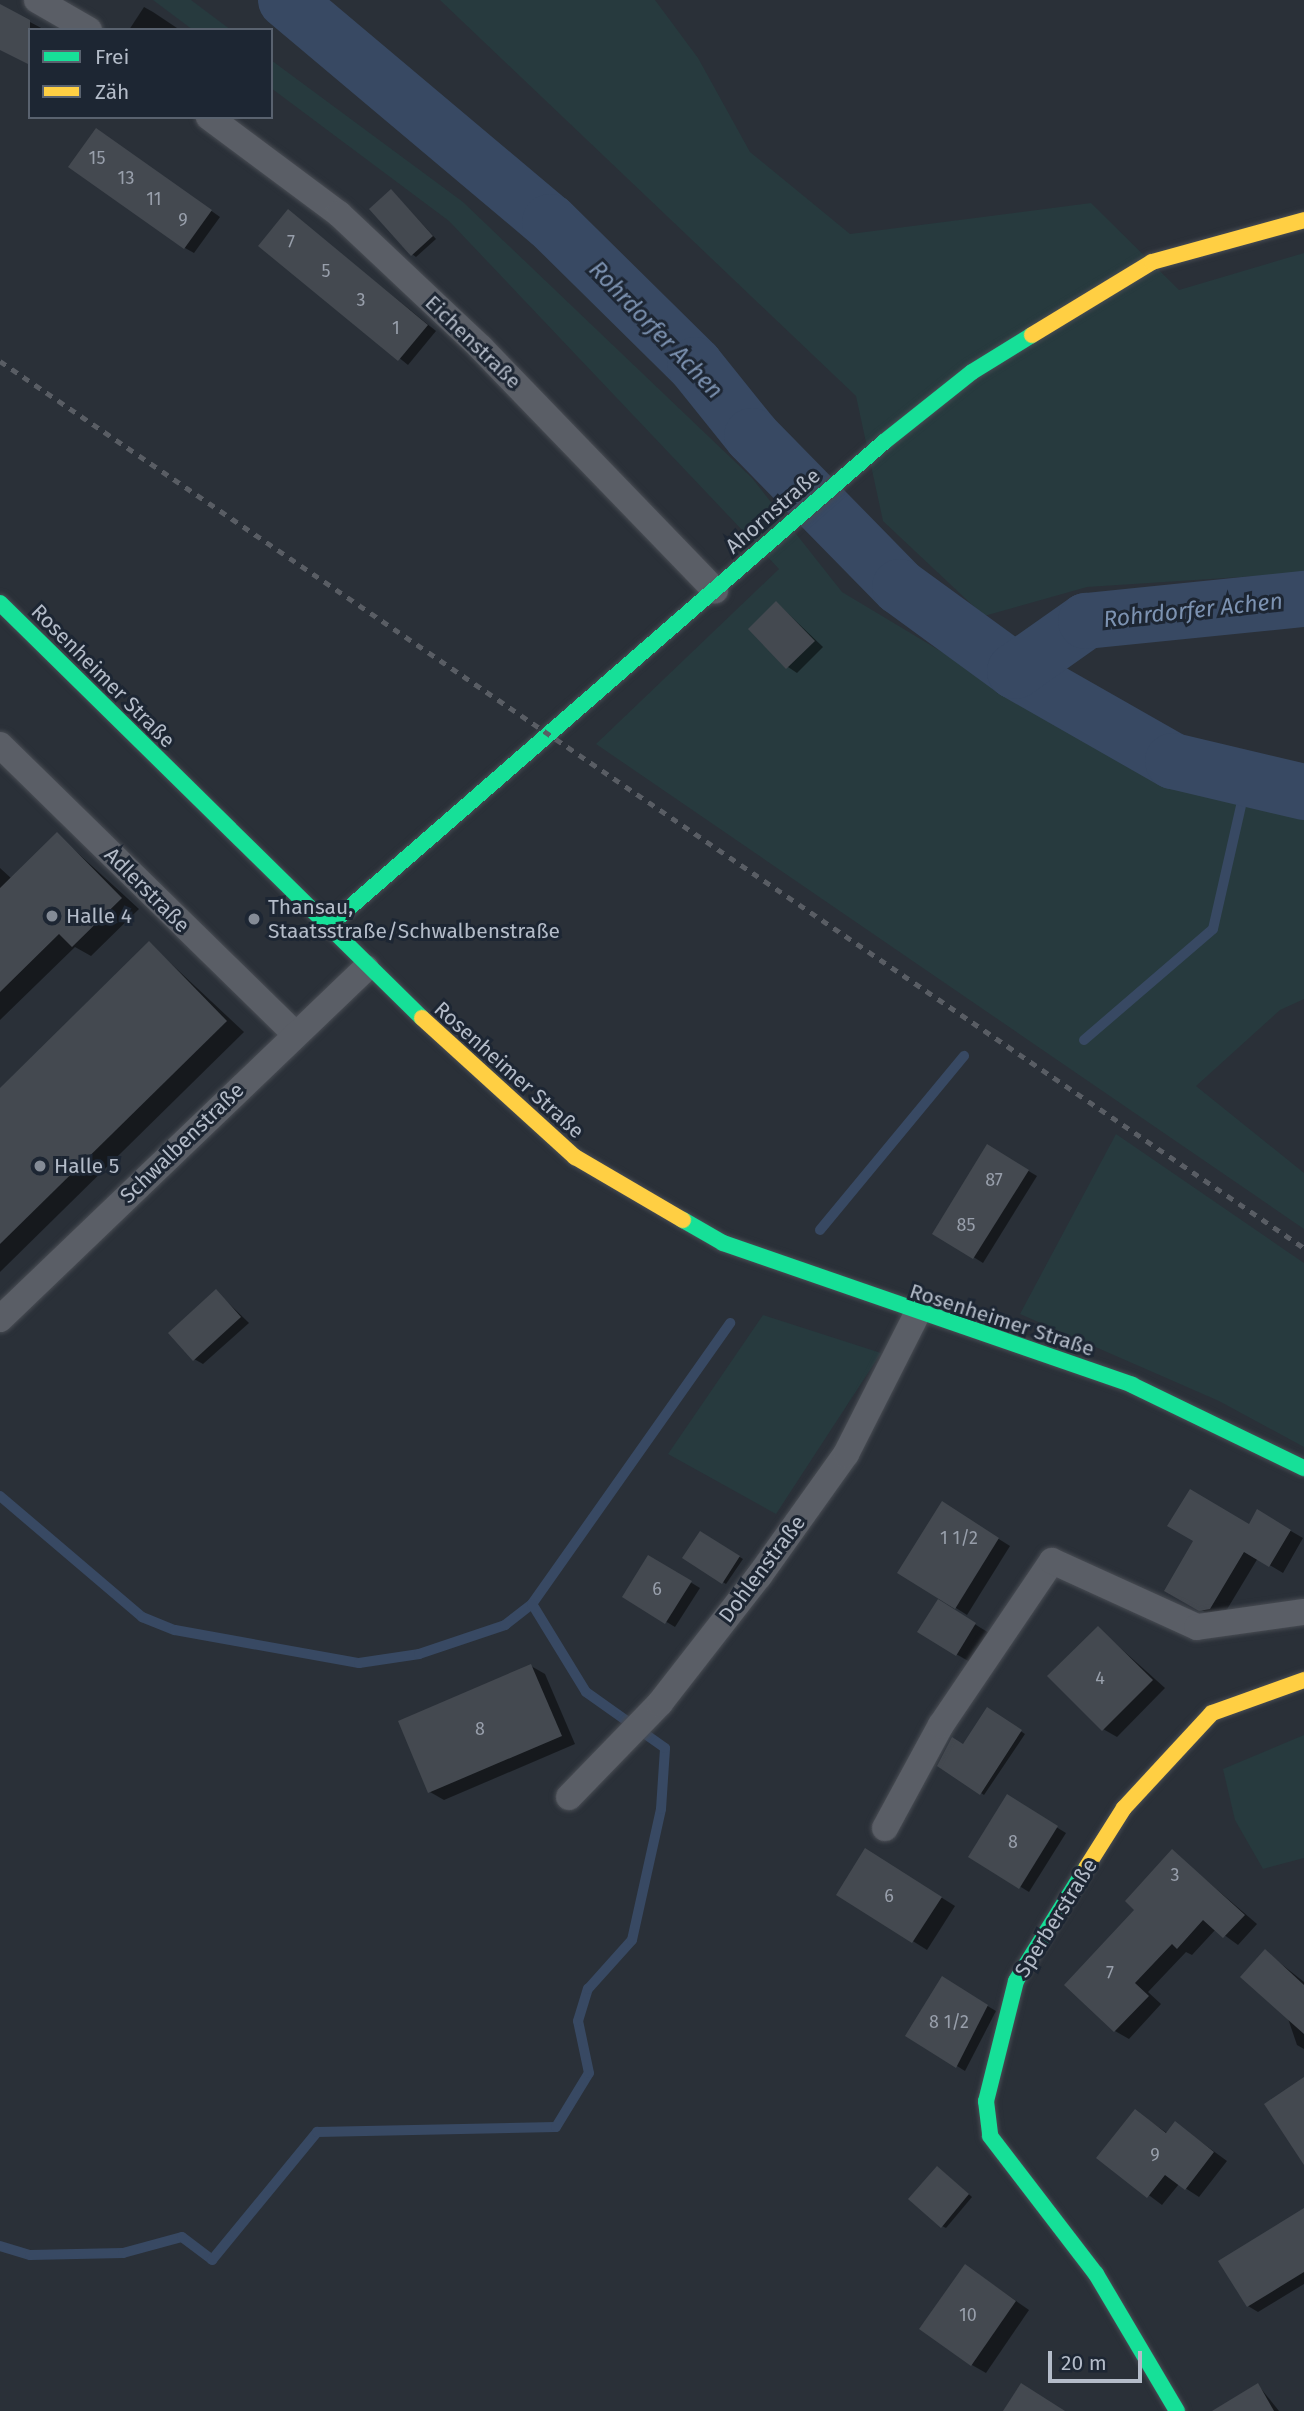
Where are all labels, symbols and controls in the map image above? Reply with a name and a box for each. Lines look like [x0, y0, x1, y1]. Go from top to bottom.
legend [28, 28, 273, 119]
text: Frei [95, 44, 129, 70]
text: Zäh [95, 79, 129, 105]
house number: 15 [89, 147, 105, 169]
house number: 13 [118, 167, 134, 189]
house number: 11 [146, 188, 162, 210]
house number: 9 [178, 209, 188, 231]
house number: 7 [287, 231, 295, 253]
water label: Rohrdorfer Achen [583, 256, 729, 404]
house number: 5 [321, 260, 331, 282]
house number: 3 [357, 289, 365, 311]
street label: Eichenstraße [420, 290, 526, 394]
house number: 1 [392, 317, 400, 339]
street label: Ahornstraße [721, 463, 825, 559]
water label: Rohrdorfer Achen [1102, 587, 1284, 633]
street label: Rosenheimer Straße [26, 599, 180, 753]
street label: Adlerstraße [99, 842, 195, 938]
place label: Thansau, Staatsstraße/Schwalbenstraße [268, 894, 560, 944]
place label: Halle 4 [66, 903, 132, 929]
marker: Halle 4 [44, 908, 60, 924]
marker: Thansau, Staatsstraße/Schwalbenstraße [246, 911, 262, 927]
street label: Rosenheimer Straße [429, 996, 589, 1144]
street label: Schwalbenstraße [115, 1078, 249, 1208]
place label: Halle 5 [54, 1153, 119, 1179]
marker: Halle 5 [32, 1158, 48, 1174]
house number: 87 [985, 1169, 1003, 1191]
house number: 85 [957, 1214, 975, 1236]
street label: Rosenheimer Straße [906, 1278, 1098, 1362]
street label: Dohlenstraße [713, 1510, 811, 1628]
house number: 1 1/2 [940, 1527, 978, 1549]
house number: 6 [652, 1578, 662, 1600]
house number: 4 [1095, 1667, 1105, 1689]
house number: 8 [475, 1718, 485, 1740]
house number: 8 [1008, 1831, 1018, 1853]
street label: Sperberstraße [1009, 1854, 1103, 1982]
house number: 3 [1171, 1864, 1179, 1886]
house number: 6 [884, 1885, 894, 1907]
house number: 7 [1106, 1962, 1114, 1984]
house number: 8 1/2 [929, 2011, 969, 2033]
house number: 9 [1150, 2144, 1160, 2166]
house number: 10 [959, 2304, 977, 2326]
scale bar [1052, 2338, 1146, 2382]
text: 20 m [1061, 2350, 1107, 2376]

